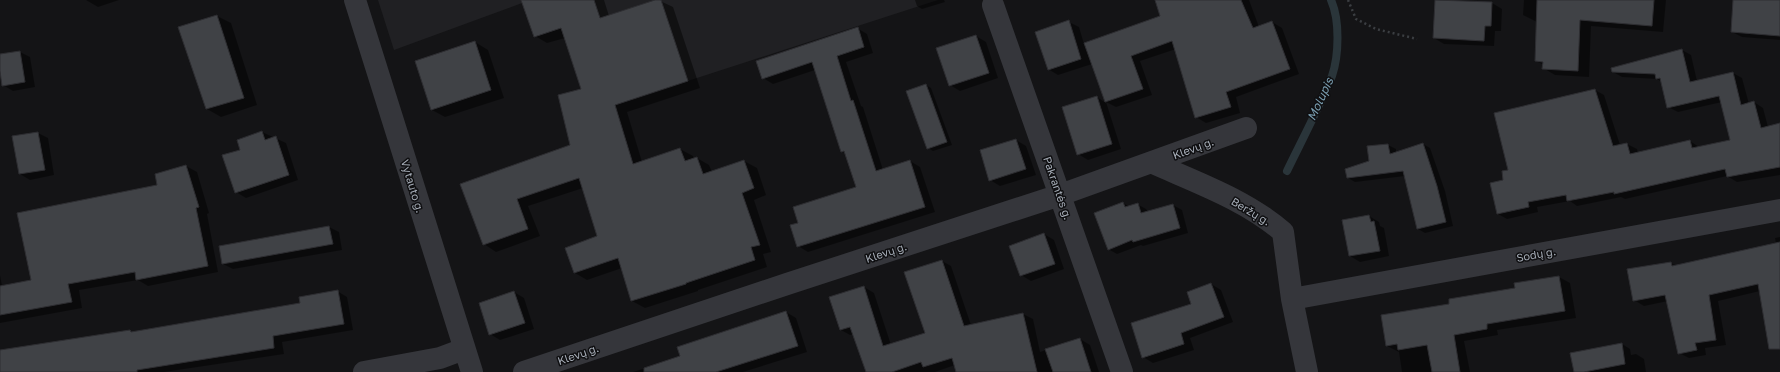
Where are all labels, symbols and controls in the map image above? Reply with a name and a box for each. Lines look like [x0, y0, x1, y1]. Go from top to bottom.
water label: Molupis [1304, 75, 1337, 123]
street label: Klevų g. [1171, 135, 1215, 161]
street label: Pakrantės g. [1041, 155, 1075, 221]
street label: Vytauto g. [399, 158, 427, 214]
street label: Beržų g. [1229, 194, 1273, 228]
street label: Klevų g. [864, 239, 908, 265]
street label: Sodų g. [1515, 244, 1557, 264]
street label: Klevų g. [556, 341, 600, 367]

